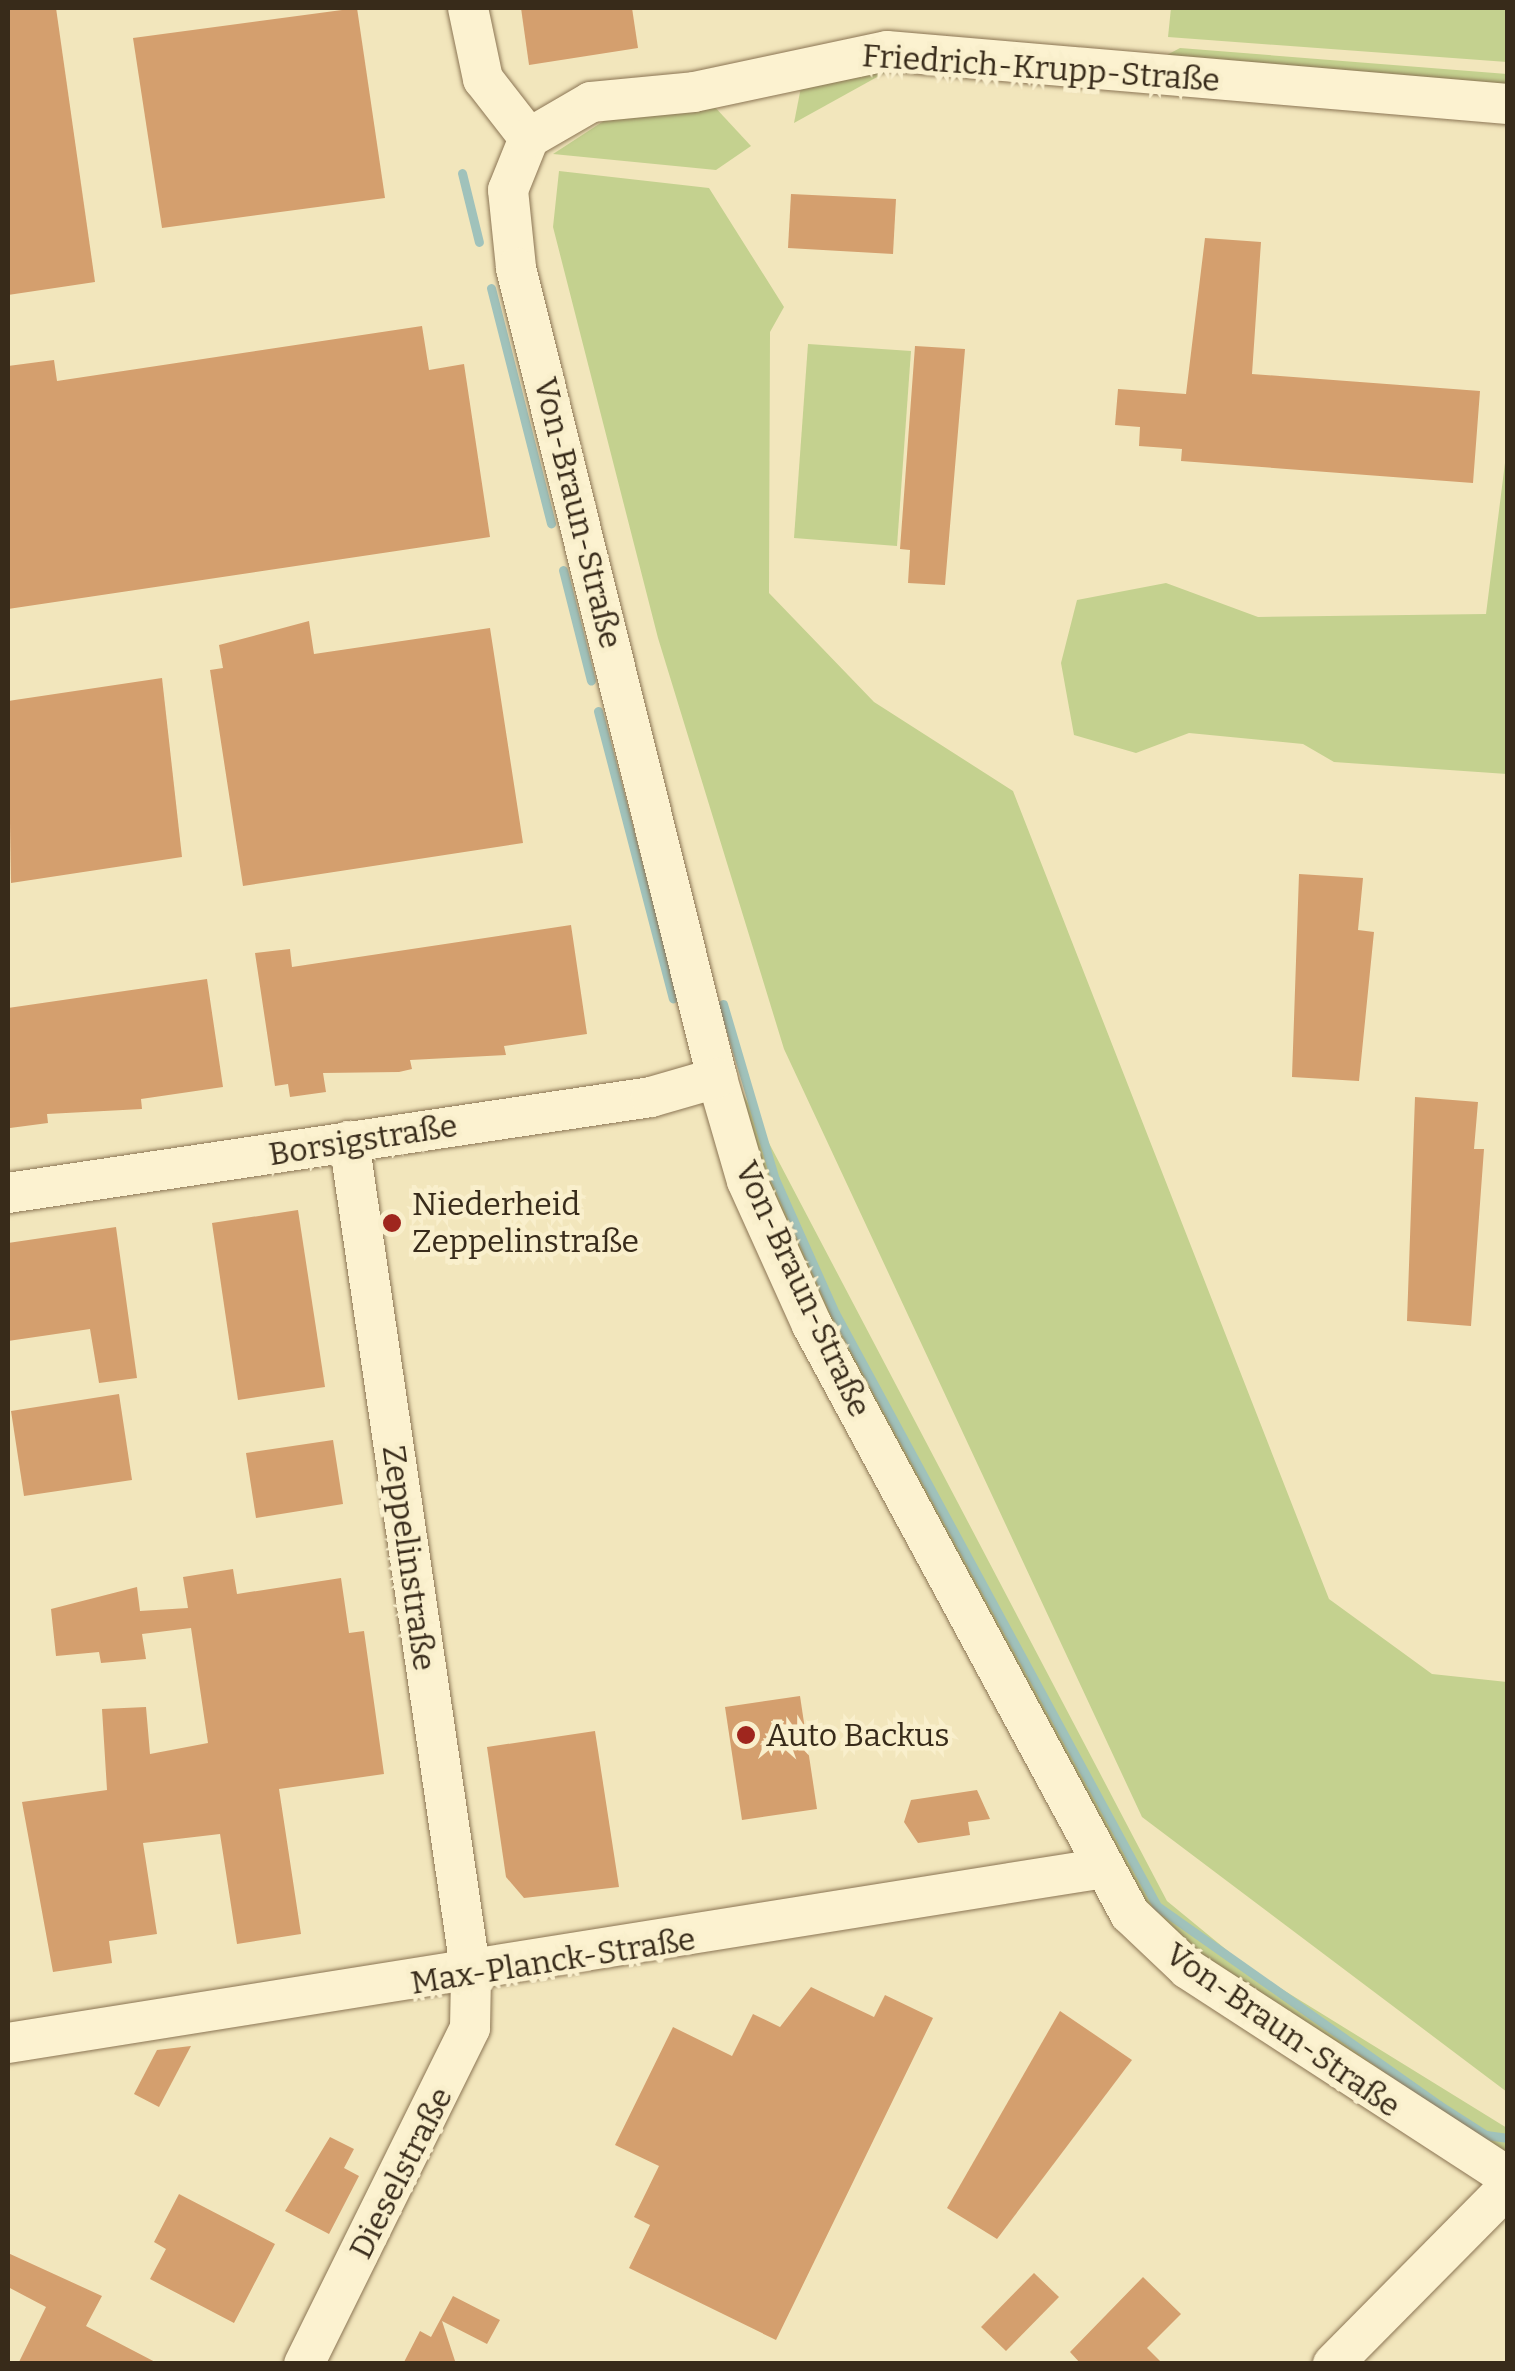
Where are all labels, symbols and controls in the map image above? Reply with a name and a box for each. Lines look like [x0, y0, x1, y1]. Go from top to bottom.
street label: Friedrich-Krupp-Straße [861, 36, 1221, 100]
street label: Von-Braun-Straße [526, 374, 630, 652]
street label: Borsigstraße [266, 1106, 460, 1174]
street label: Von-Braun-Straße [727, 1155, 879, 1423]
place label: Niederheid Zeppelinstraße [412, 1186, 639, 1261]
marker: Niederheid Zeppelinstraße [381, 1212, 403, 1234]
street label: Zeppelinstraße [374, 1443, 444, 1673]
place label: Auto Backus [766, 1716, 950, 1754]
marker: Auto Backus [735, 1724, 757, 1746]
street label: Max-Planck-Straße [408, 1920, 698, 2002]
street label: Von-Braun-Straße [1158, 1935, 1408, 2125]
street label: Dieselstraße [341, 2081, 461, 2265]

